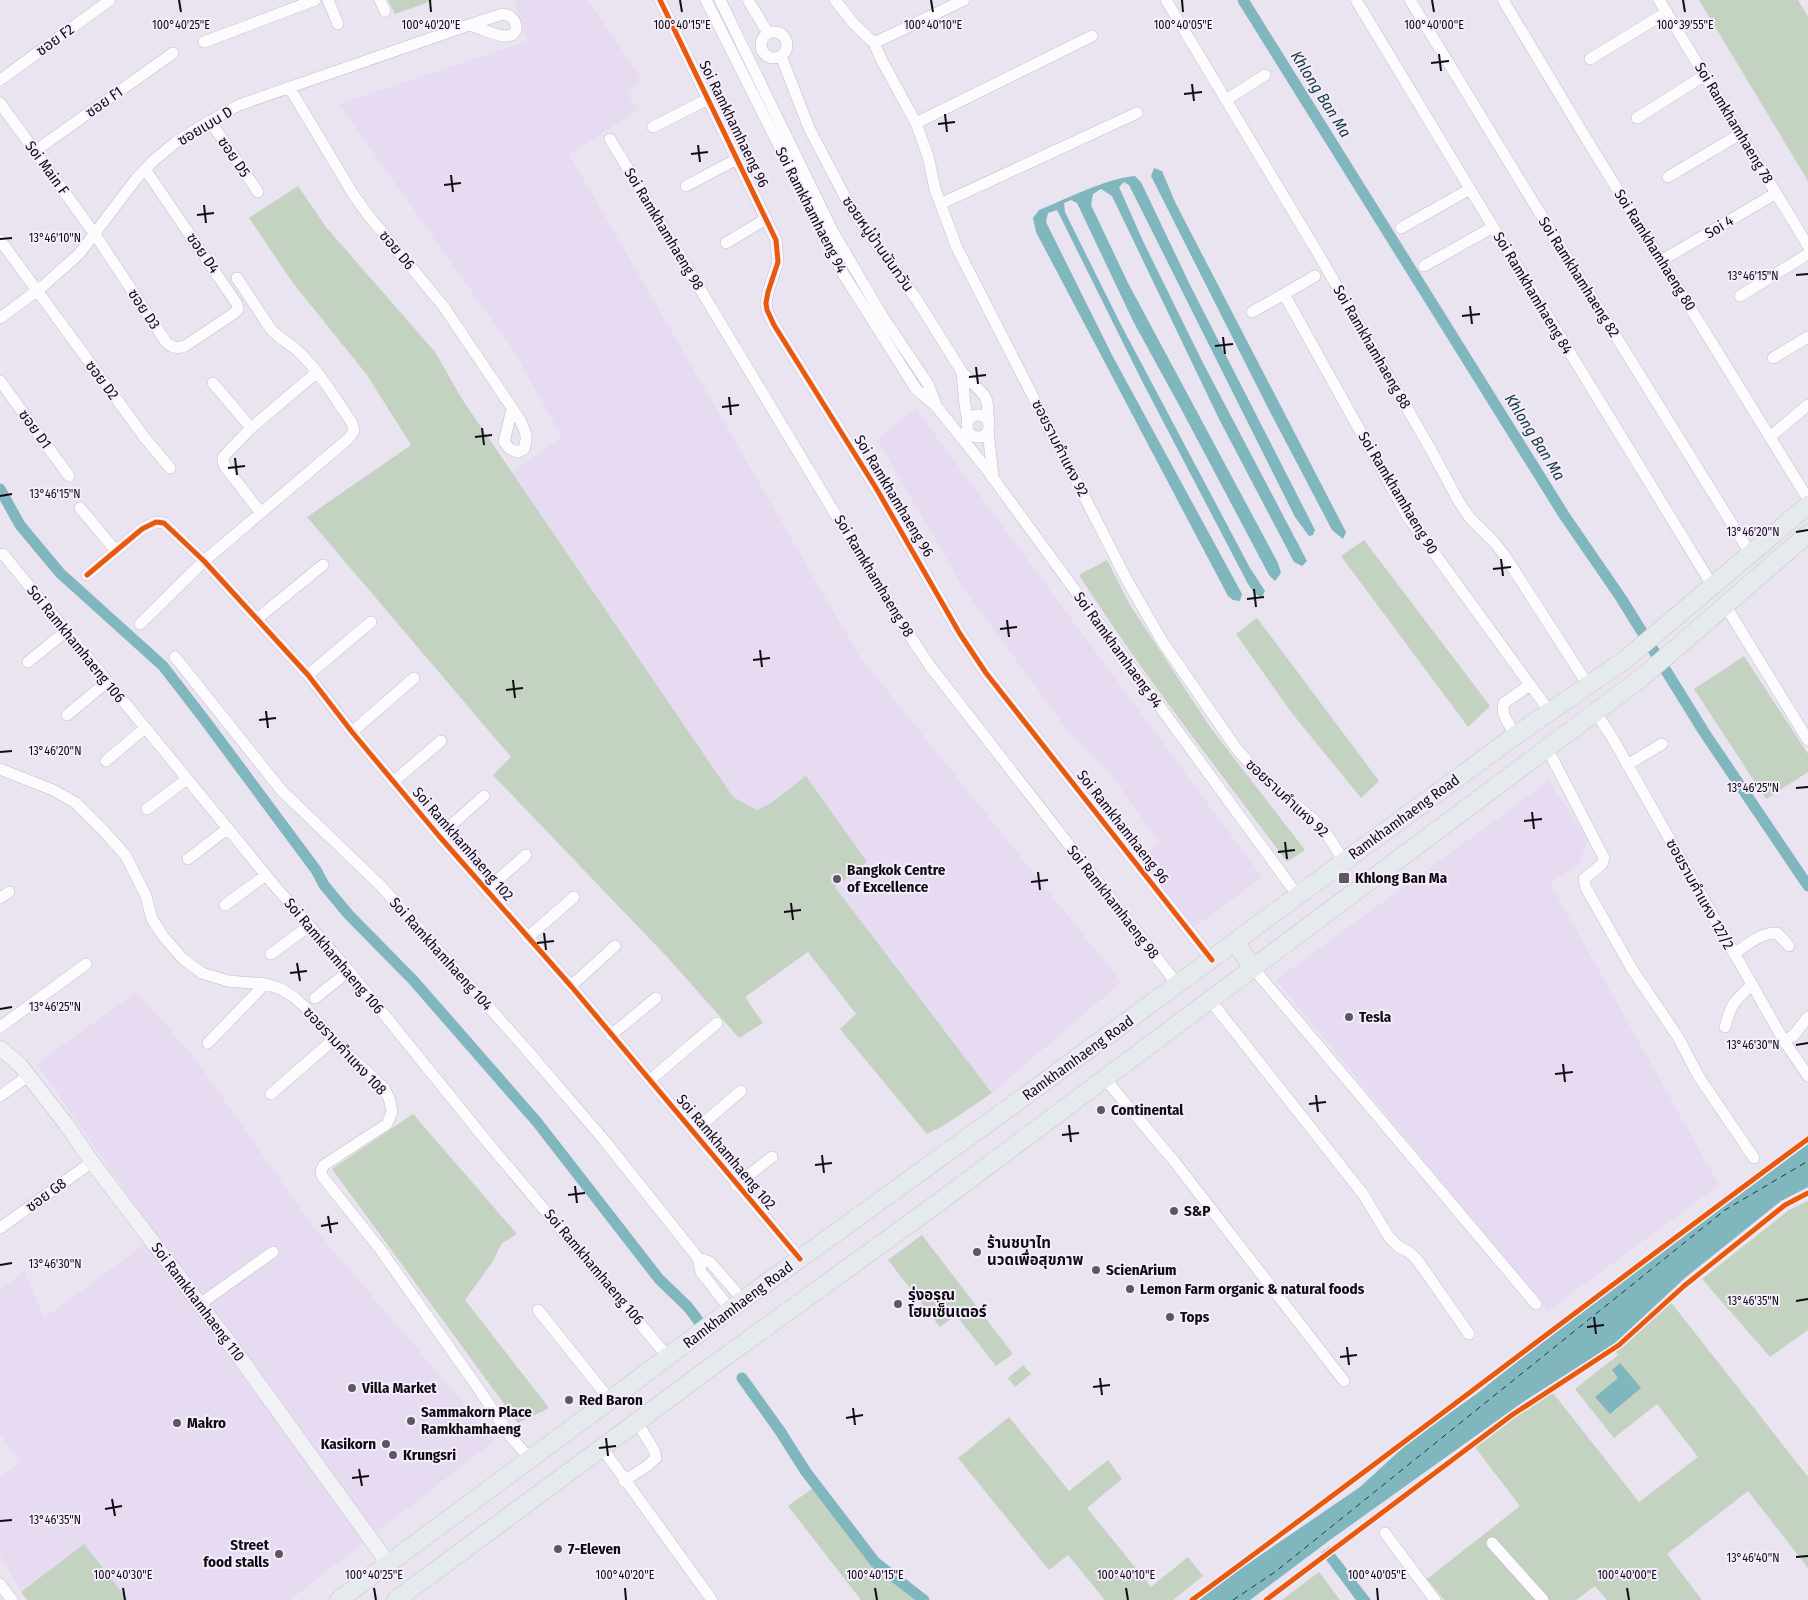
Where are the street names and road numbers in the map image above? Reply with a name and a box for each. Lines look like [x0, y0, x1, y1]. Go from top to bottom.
street label: ซอย F2 [33, 20, 78, 60]
street label: Soi Ramkhamhaeng 96 [695, 57, 773, 191]
street label: Soi Ramkhamhaeng 78 [1691, 59, 1777, 187]
street label: ซอย F1 [82, 83, 126, 121]
street label: ซอยเมน D [174, 103, 236, 149]
street label: ซอย D5 [214, 133, 254, 181]
street label: Soi Main F [21, 137, 73, 199]
street label: Soi Ramkhamhaeng 94 [771, 144, 851, 276]
street label: Soi Ramkhamhaeng 98 [620, 165, 708, 293]
street label: Soi Ramkhamhaeng 80 [1610, 186, 1700, 314]
street label: ซอยหมู่บ้านนันทวัน [838, 193, 918, 295]
street label: Soi 4 [1702, 212, 1736, 242]
street label: Soi Ramkhamhaeng 82 [1535, 214, 1624, 341]
street label: ซอย D6 [375, 227, 419, 273]
street label: ซอย D4 [183, 229, 223, 277]
street label: Soi Ramkhamhaeng 84 [1489, 229, 1577, 357]
street label: Soi Ramkhamhaeng 88 [1329, 282, 1415, 412]
street label: ซอย D3 [124, 285, 164, 333]
street label: ซอย D2 [81, 357, 123, 403]
street label: ซอยรามคําแหง 92 [1028, 397, 1092, 500]
street label: ซอย D1 [15, 406, 55, 452]
street label: Soi Ramkhamhaeng 90 [1354, 429, 1442, 557]
street label: Soi Ramkhamhaeng 96 [850, 432, 938, 560]
street label: Soi Ramkhamhaeng 98 [830, 512, 918, 640]
street label: Soi Ramkhamhaeng 106 [23, 582, 129, 706]
street label: Soi Ramkhamhaeng 94 [1070, 589, 1166, 711]
street label: ซอยรามคําแหง 92 [1242, 755, 1332, 841]
street label: Soi Ramkhamhaeng 96 [1073, 767, 1173, 887]
street label: Ramkhamhaeng Road [1345, 771, 1463, 863]
street label: Soi Ramkhamhaeng 102 [409, 784, 517, 905]
street label: ซอยรามคำแหง 127/2 [1662, 836, 1738, 953]
street label: Soi Ramkhamhaeng 98 [1063, 842, 1163, 962]
street label: Soi Ramkhamhaeng 106 [280, 894, 388, 1018]
street label: Soi Ramkhamhaeng 104 [386, 894, 496, 1014]
street label: ซอยรามคำแหง 108 [300, 1003, 390, 1099]
street label: Ramkhamhaeng Road [1019, 1012, 1137, 1104]
street label: Soi Ramkhamhaeng 102 [673, 1091, 780, 1213]
street label: ซอย G8 [22, 1174, 70, 1216]
street label: Soi Ramkhamhaeng 106 [540, 1205, 648, 1329]
street label: Soi Ramkhamhaeng 110 [148, 1239, 248, 1365]
street label: Ramkhamhaeng Road [679, 1258, 797, 1352]

